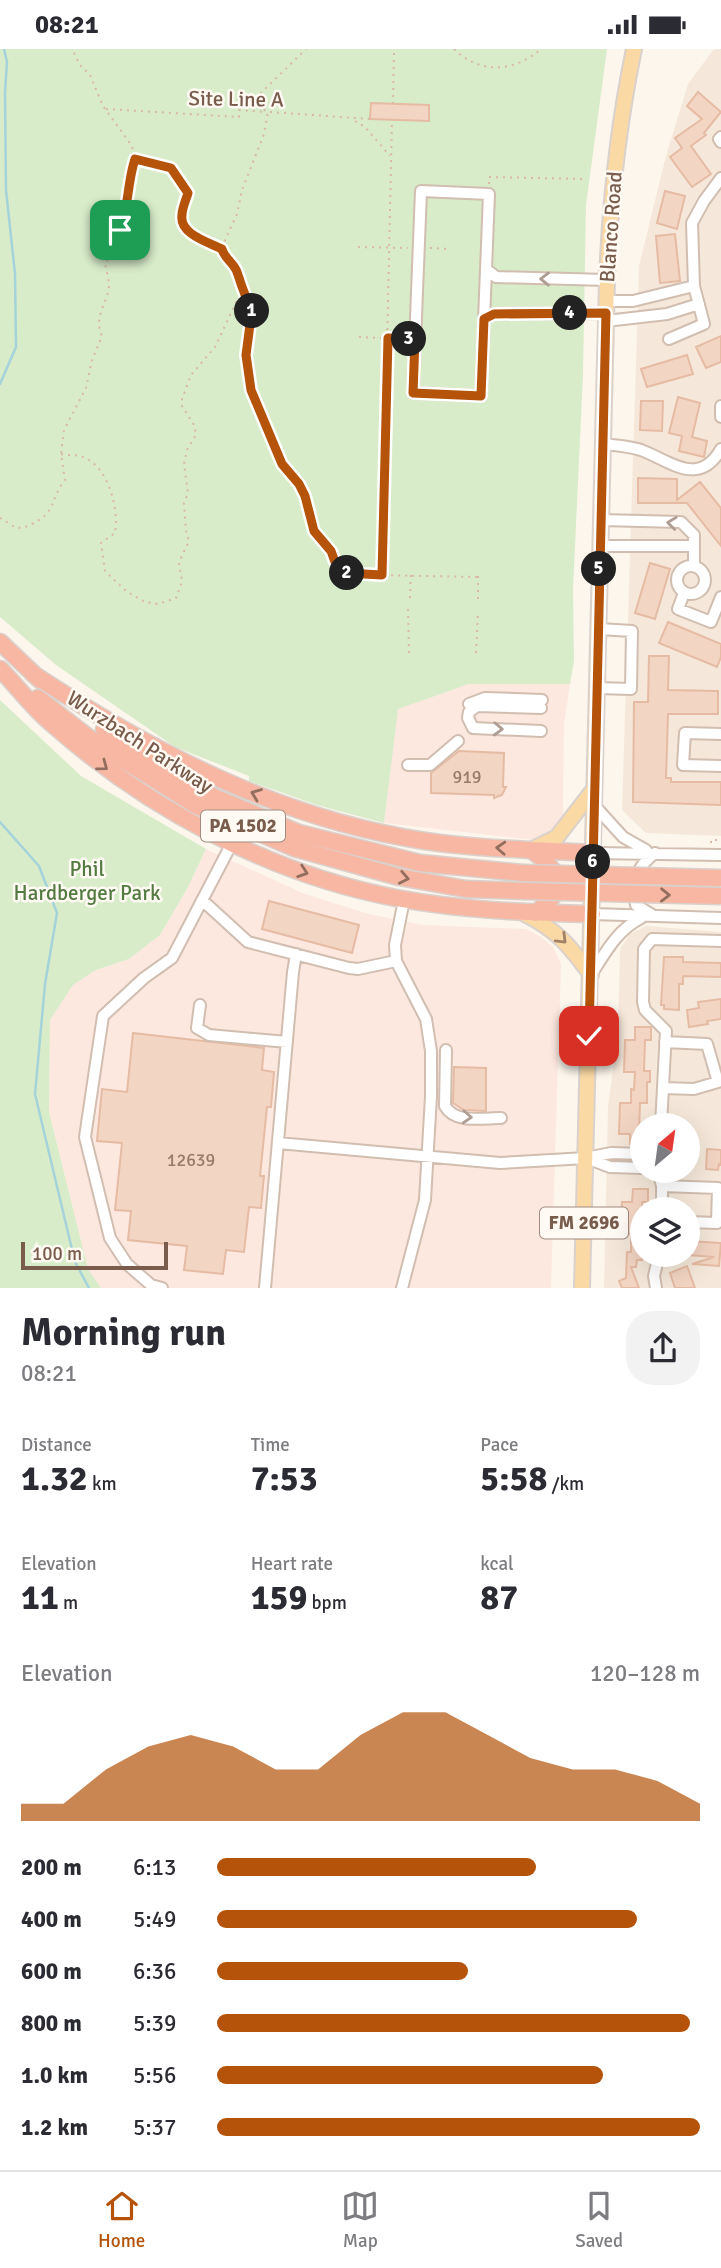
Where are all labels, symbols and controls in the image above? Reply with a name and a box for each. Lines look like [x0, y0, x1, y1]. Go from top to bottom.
text: 08:21 [35, 9, 99, 41]
street label: Site Line A [188, 85, 284, 113]
street label: Blanco Road [594, 171, 628, 283]
pin [90, 200, 150, 260]
icon: arrive [101, 211, 139, 249]
one-way arrow [539, 271, 550, 286]
pin: 1 [234, 293, 270, 329]
pin: 4 [552, 295, 588, 331]
text: 1 [246, 298, 257, 322]
text: 4 [564, 300, 575, 324]
pin: 3 [392, 321, 426, 357]
text: 3 [403, 326, 414, 350]
one-way arrow [666, 516, 677, 531]
pin: 5 [582, 552, 616, 587]
pin: 2 [330, 555, 364, 591]
text: 5 [593, 556, 604, 580]
text: 2 [341, 560, 352, 584]
street label: Wurzbach Parkway [62, 685, 218, 799]
one-way arrow [493, 721, 504, 736]
one-way arrow [95, 757, 108, 770]
house number: 919 [452, 766, 482, 788]
one-way arrow [251, 788, 263, 802]
road number: PA 1502 [201, 811, 285, 841]
one-way arrow [495, 841, 506, 856]
pin: 6 [576, 845, 610, 879]
text: 6 [587, 849, 598, 873]
park label: Phil Hardberger Park [14, 856, 161, 906]
one-way arrow [296, 864, 308, 878]
one-way arrow [398, 869, 410, 884]
one-way arrow [660, 887, 671, 903]
one-way arrow [553, 930, 566, 943]
pin [559, 1006, 619, 1066]
icon: check [570, 1017, 608, 1055]
one-way arrow [462, 1109, 473, 1124]
north arrow [630, 1113, 700, 1183]
map controls [630, 1113, 700, 1267]
house number: 12639 [167, 1149, 215, 1171]
button: layers [630, 1197, 700, 1267]
road number: FM 2696 [540, 1207, 628, 1239]
scale bar [21, 1239, 168, 1271]
text: 100 m [32, 1242, 82, 1266]
text: Morning run [21, 1309, 226, 1356]
button: share [626, 1311, 700, 1385]
text: 08:21 [21, 1359, 77, 1388]
text: Distance [21, 1433, 92, 1457]
text: Time [251, 1433, 290, 1457]
text: Pace [480, 1433, 519, 1457]
text: 1.32 [21, 1457, 88, 1500]
text: 7:53 [251, 1457, 318, 1500]
text: 5:58 [480, 1457, 547, 1500]
text: km [88, 1472, 117, 1496]
text: /km [547, 1472, 584, 1496]
text: Elevation [21, 1552, 97, 1576]
text: Heart rate [251, 1552, 333, 1576]
text: kcal [480, 1552, 514, 1576]
text: 11 [21, 1576, 59, 1619]
text: 159 [251, 1576, 307, 1619]
text: 87 [480, 1576, 518, 1619]
text: m [59, 1591, 78, 1615]
text: bpm [307, 1591, 347, 1615]
text: Elevation [21, 1659, 113, 1688]
text: 120–128 m [590, 1659, 700, 1688]
text: 200 m [21, 1853, 82, 1882]
text: 6:13 [133, 1853, 176, 1882]
text: 400 m [21, 1905, 82, 1934]
text: 5:49 [133, 1905, 176, 1934]
text: 600 m [21, 1957, 82, 1986]
text: 6:36 [133, 1957, 176, 1986]
text: 800 m [21, 2009, 82, 2038]
text: 5:39 [133, 2009, 176, 2038]
text: 1.0 km [21, 2061, 88, 2090]
text: 5:56 [133, 2061, 176, 2090]
text: 1.2 km [21, 2113, 88, 2142]
text: 5:37 [133, 2113, 176, 2142]
tab: Home [98, 2187, 145, 2253]
tab: Map [341, 2187, 379, 2253]
tab: Saved [575, 2187, 623, 2253]

